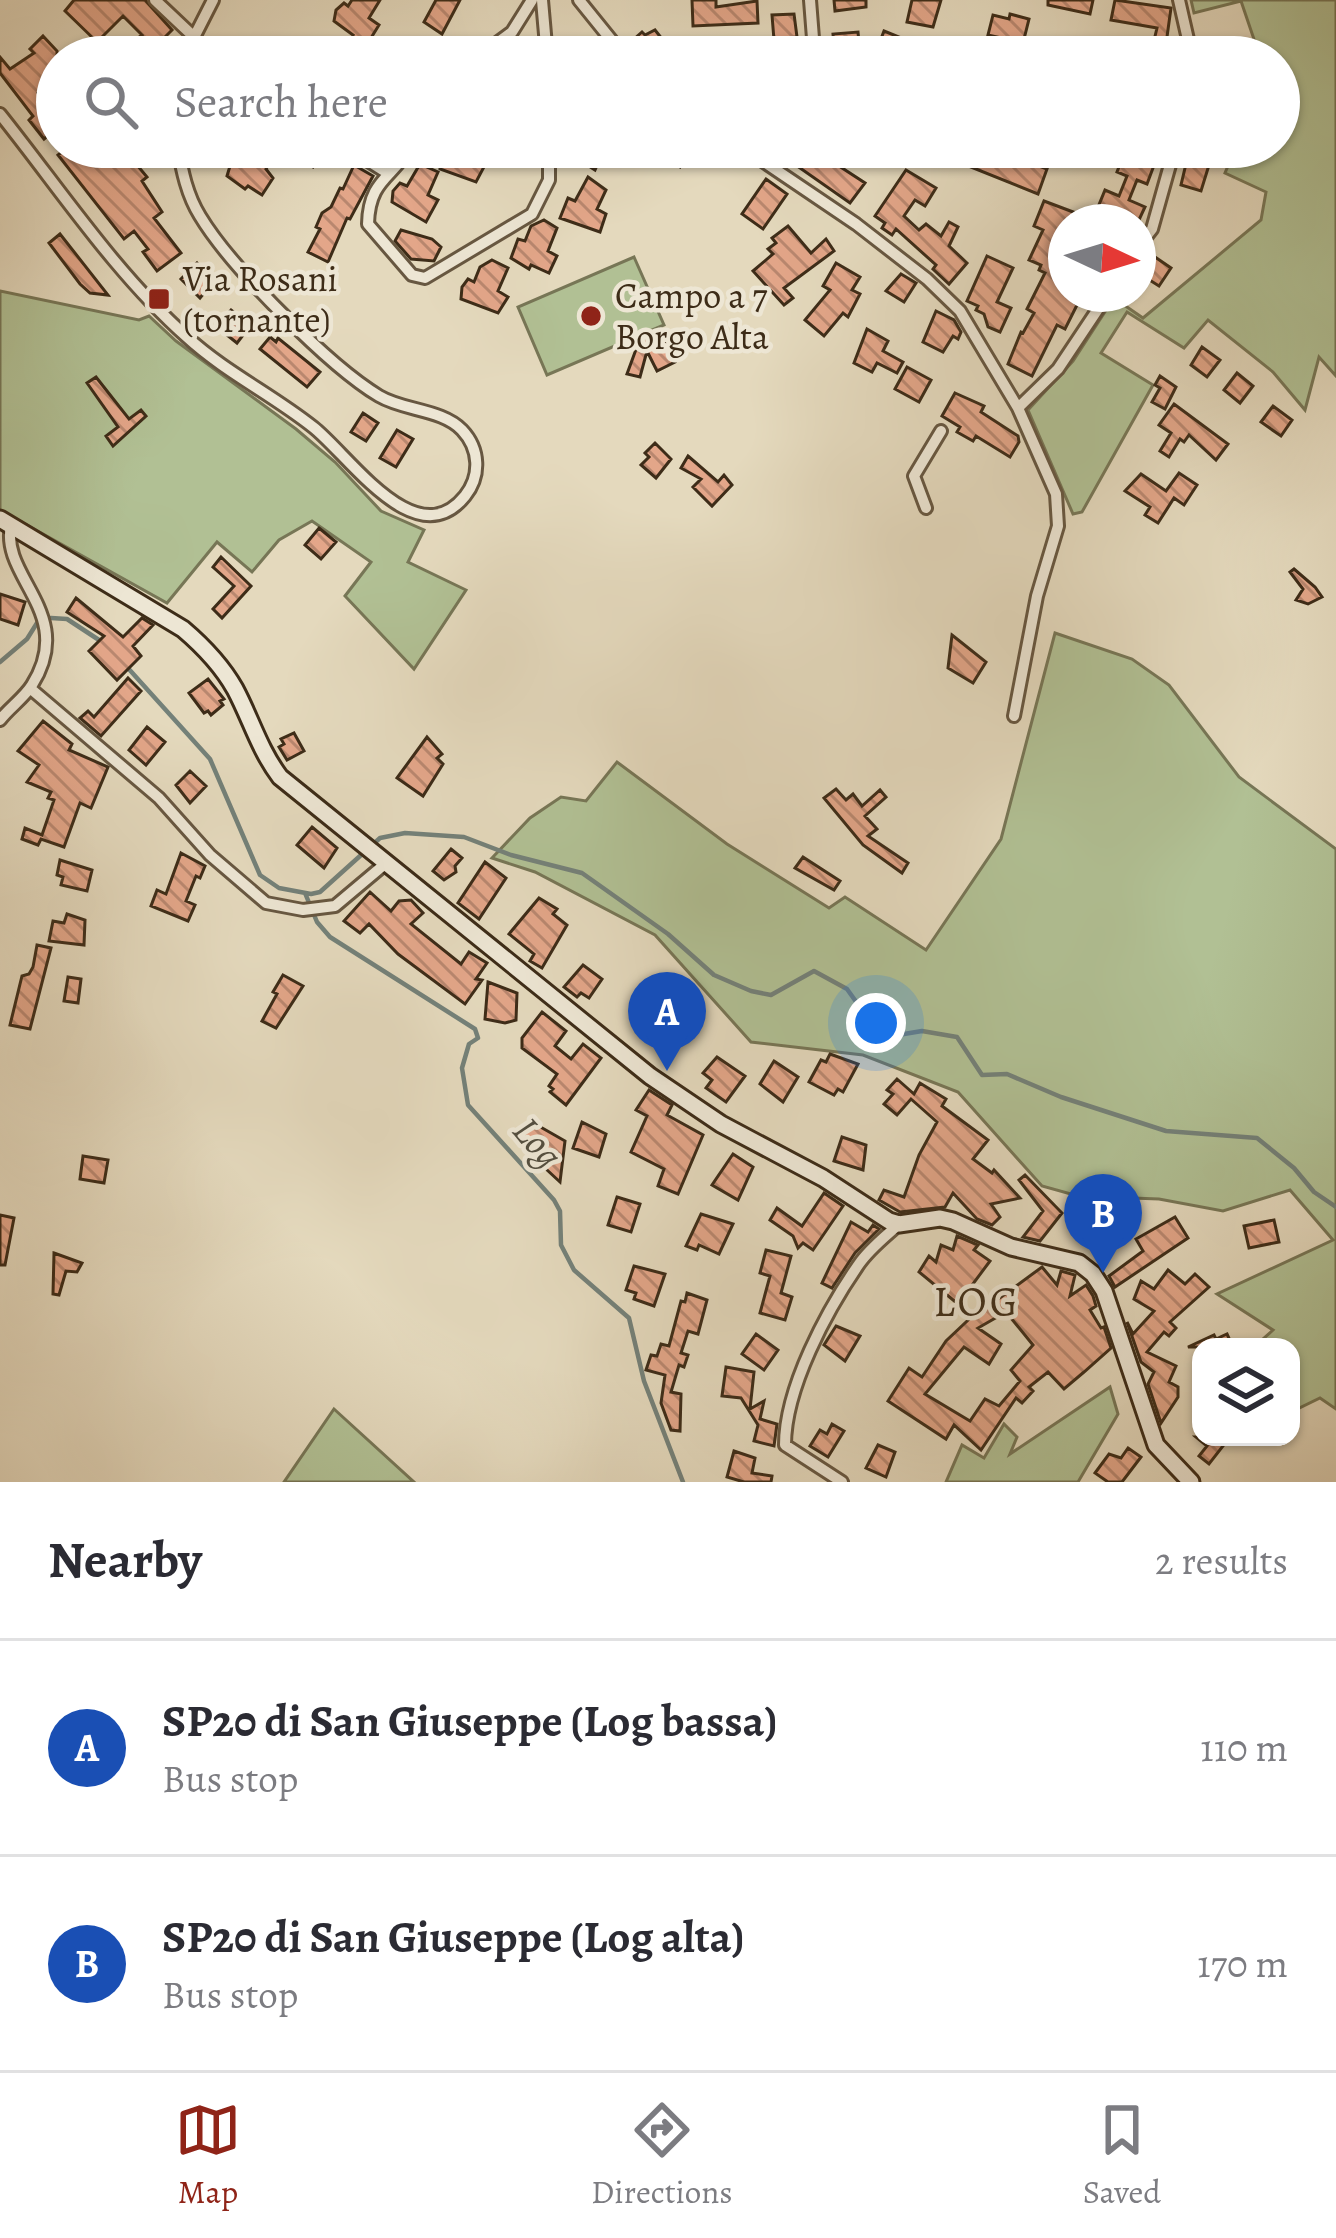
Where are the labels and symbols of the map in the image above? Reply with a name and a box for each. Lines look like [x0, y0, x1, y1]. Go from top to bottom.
north arrow [1048, 204, 1156, 312]
place label: Via Rosani (tornante) [182, 254, 338, 344]
place label: Campo a 7 Borgo Alta [615, 271, 769, 361]
marker: Via Rosani (tornante) [146, 286, 172, 312]
marker: Campo a 7 Borgo Alta [578, 303, 604, 329]
pin: A [628, 972, 706, 1071]
your location [846, 993, 906, 1053]
water label: Log [501, 1105, 575, 1179]
pin: B [1064, 1174, 1142, 1273]
district label: LOG [933, 1273, 1021, 1330]

